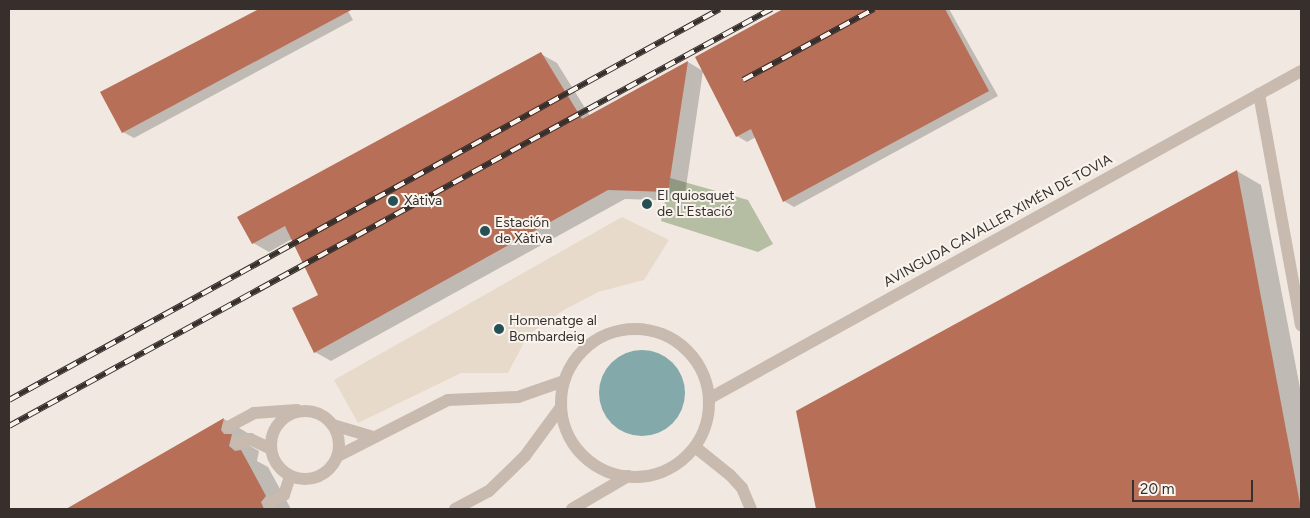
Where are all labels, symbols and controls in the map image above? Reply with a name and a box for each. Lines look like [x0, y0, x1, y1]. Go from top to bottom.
street label: AVINGUDA CAVALLER XIMÉN DE TOVIA [881, 151, 1115, 291]
place label: El quiosquet de L'Estació [657, 188, 734, 220]
place label: Xàtiva [404, 193, 442, 209]
marker: Xàtiva [386, 194, 400, 208]
marker: El quiosquet de L'Estació [641, 198, 653, 210]
place label: Estación de Xàtiva [495, 215, 552, 248]
marker: Estación de Xàtiva [479, 225, 491, 237]
place label: Homenatge al Bombardeig [509, 313, 597, 346]
marker: Homenatge al Bombardeig [493, 323, 505, 335]
scale bar [1135, 470, 1256, 502]
text: 20 m [1140, 480, 1174, 498]

